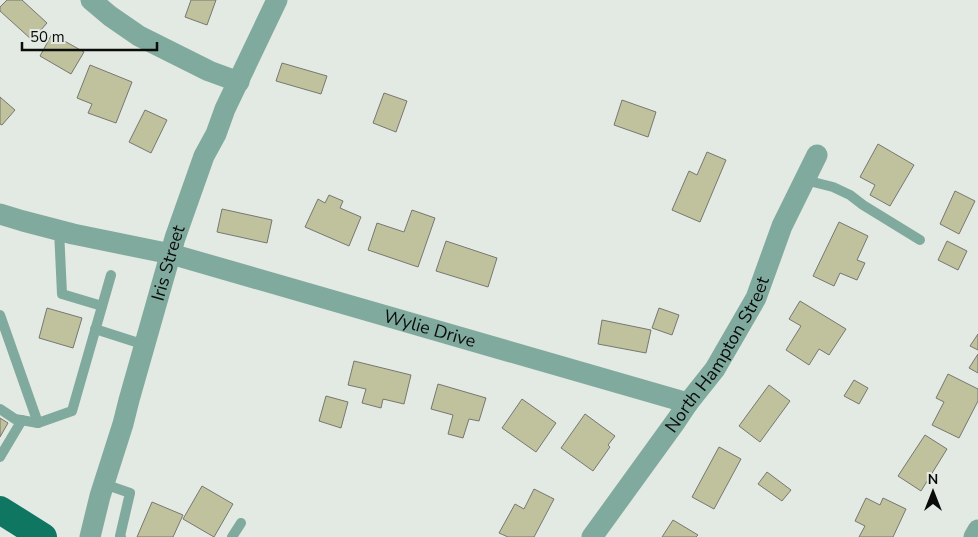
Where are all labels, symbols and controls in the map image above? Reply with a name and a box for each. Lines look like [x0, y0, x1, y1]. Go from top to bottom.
scale bar [22, 20, 158, 52]
text: 50 m [30, 27, 65, 47]
street label: Iris Street [146, 221, 191, 304]
street label: North Hampton Street [659, 272, 775, 437]
street label: Wylie Drive [381, 304, 479, 353]
north arrow [908, 467, 958, 517]
text: N [928, 470, 938, 489]

